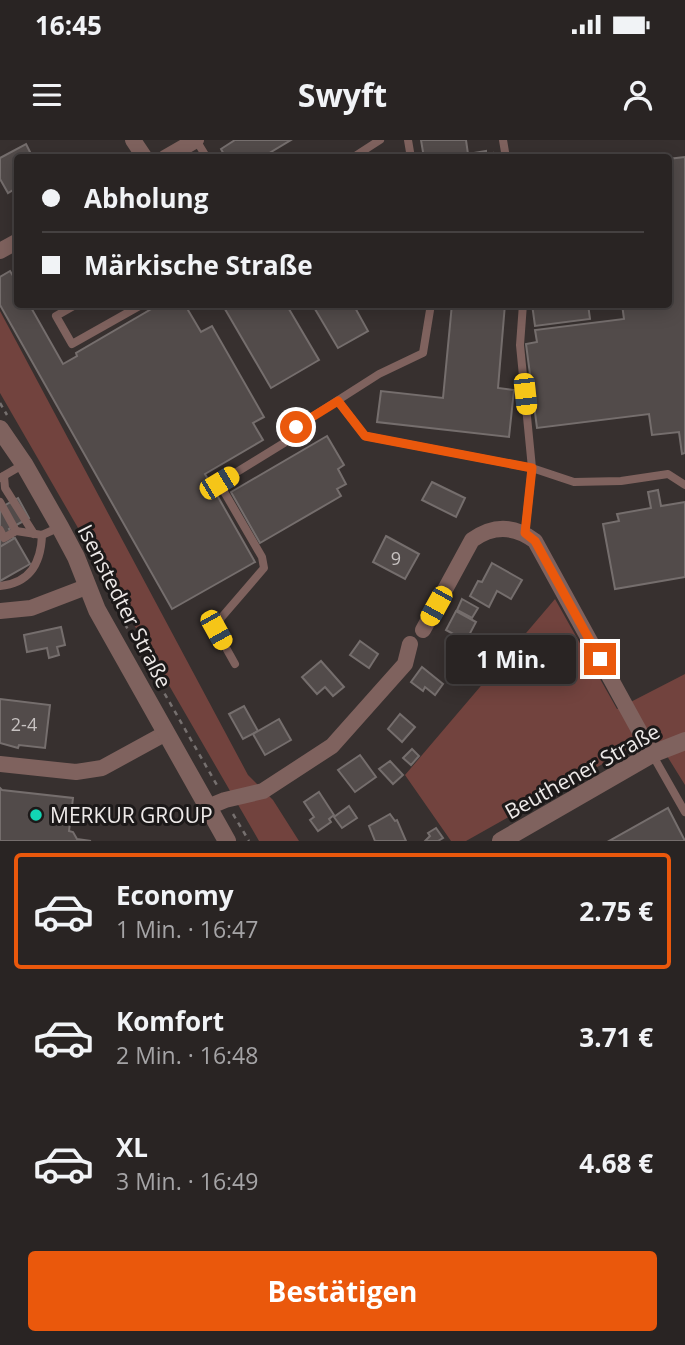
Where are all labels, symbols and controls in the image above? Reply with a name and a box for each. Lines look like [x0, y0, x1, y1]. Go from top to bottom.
text: 16:45 [35, 7, 102, 43]
text: Swyft [298, 73, 387, 116]
icon: menu [28, 76, 66, 114]
icon: person [619, 76, 657, 114]
text: Abholung [84, 180, 208, 216]
text: Märkische Straße [84, 247, 313, 283]
car [513, 372, 538, 416]
route start [280, 411, 312, 443]
car [196, 463, 243, 503]
street label: Isenstedter Straße [72, 519, 178, 693]
house number: 9 [391, 546, 401, 570]
car [417, 583, 456, 629]
car [197, 607, 236, 653]
callout: 1 Min. [446, 634, 576, 684]
text: 1 Min. [476, 643, 546, 675]
route end [584, 643, 616, 675]
house number: 2-4 [11, 712, 37, 736]
street label: Beuthener Straße [499, 717, 665, 825]
place label: MERKUR GROUP [50, 801, 213, 829]
marker: MERKUR GROUP [28, 807, 44, 823]
text: Economy [116, 877, 234, 913]
icon: car [32, 880, 95, 943]
text: 2.75 € [579, 893, 653, 929]
text: 1 Min. · 16:47 [116, 913, 258, 945]
text: Komfort [116, 1003, 224, 1039]
icon: car [32, 1006, 95, 1069]
text: 3.71 € [579, 1019, 653, 1055]
text: 2 Min. · 16:48 [116, 1039, 258, 1071]
text: XL [116, 1129, 148, 1165]
icon: car [32, 1132, 95, 1195]
text: 4.68 € [579, 1145, 653, 1181]
text: 3 Min. · 16:49 [116, 1165, 258, 1197]
button: Bestätigen [28, 1251, 657, 1331]

